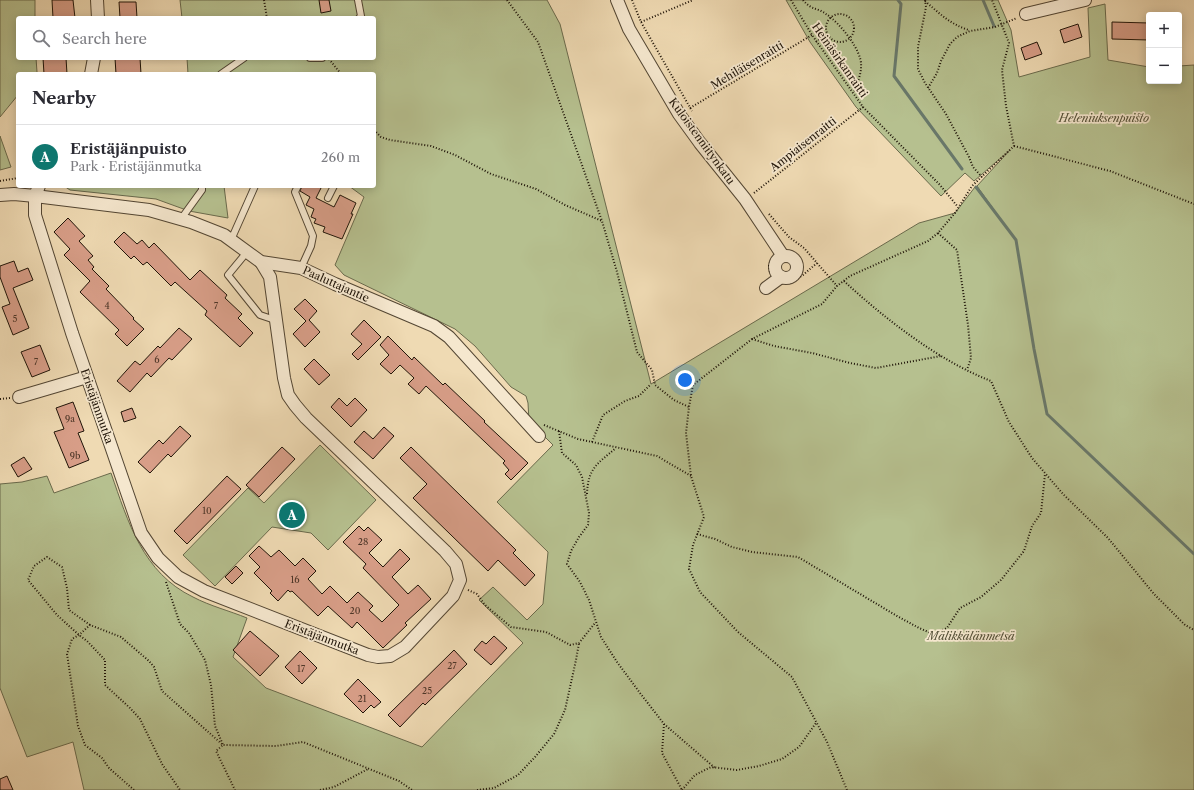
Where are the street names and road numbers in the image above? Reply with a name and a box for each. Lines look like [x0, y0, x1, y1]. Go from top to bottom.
street label: Heinäsirkanraitti [809, 20, 871, 101]
street label: Mehiläisenraitti [708, 37, 786, 92]
street label: Kuloistenniitynkatu [666, 95, 738, 187]
street label: Ampiaisenraitti [766, 113, 839, 175]
street label: Paaluttajantie [300, 263, 372, 305]
street label: Eristäjänmutka [78, 367, 116, 446]
street label: Eristäjänmutka [283, 616, 361, 658]

